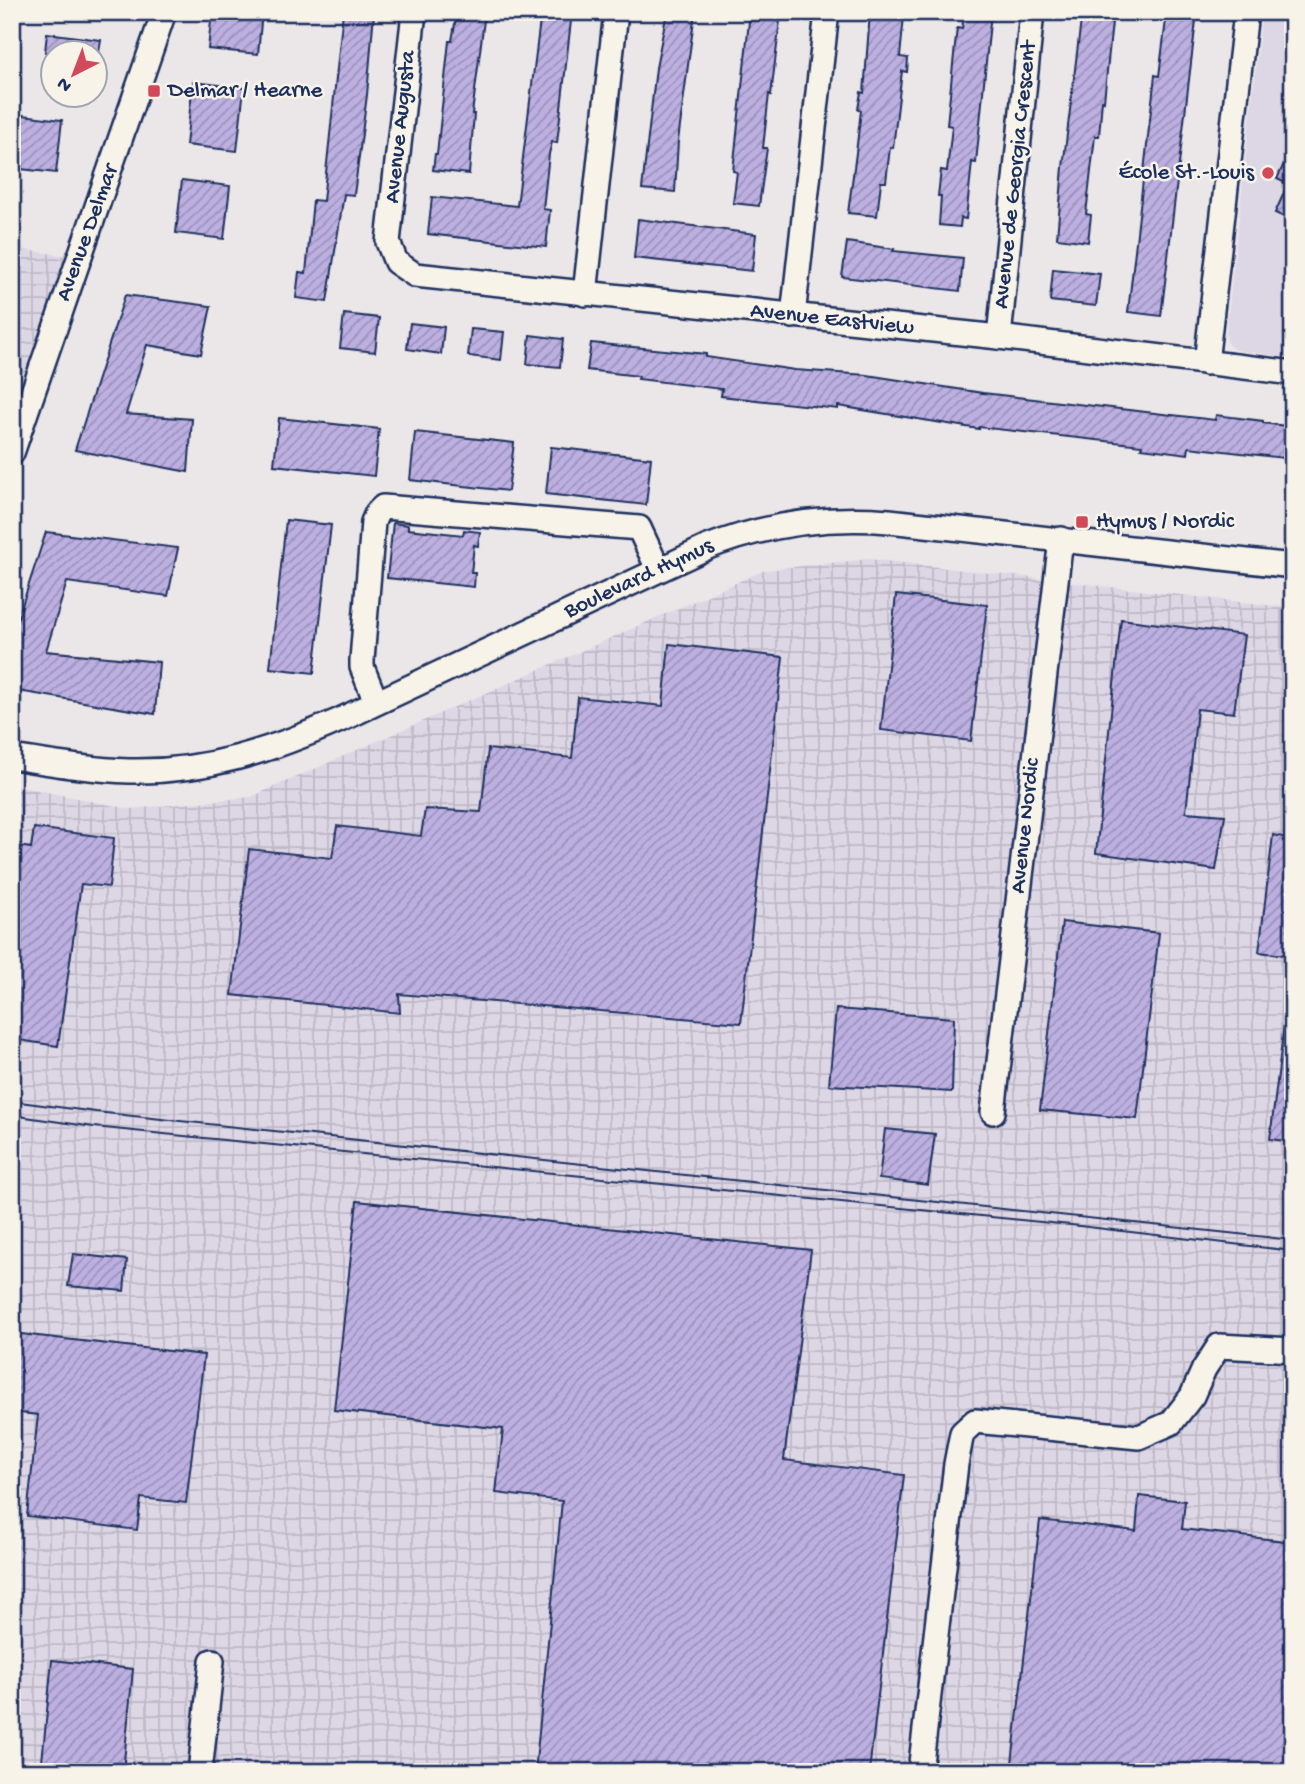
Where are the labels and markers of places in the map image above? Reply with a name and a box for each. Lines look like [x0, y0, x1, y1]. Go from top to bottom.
place label: Delmar / Hearne [166, 78, 323, 105]
marker: Delmar / Hearne [146, 83, 162, 99]
place label: École St.-Louis [1118, 160, 1255, 187]
marker: École St.-Louis [1260, 165, 1276, 181]
place label: Hymus / Nordic [1096, 509, 1235, 536]
marker: Hymus / Nordic [1074, 514, 1090, 530]

